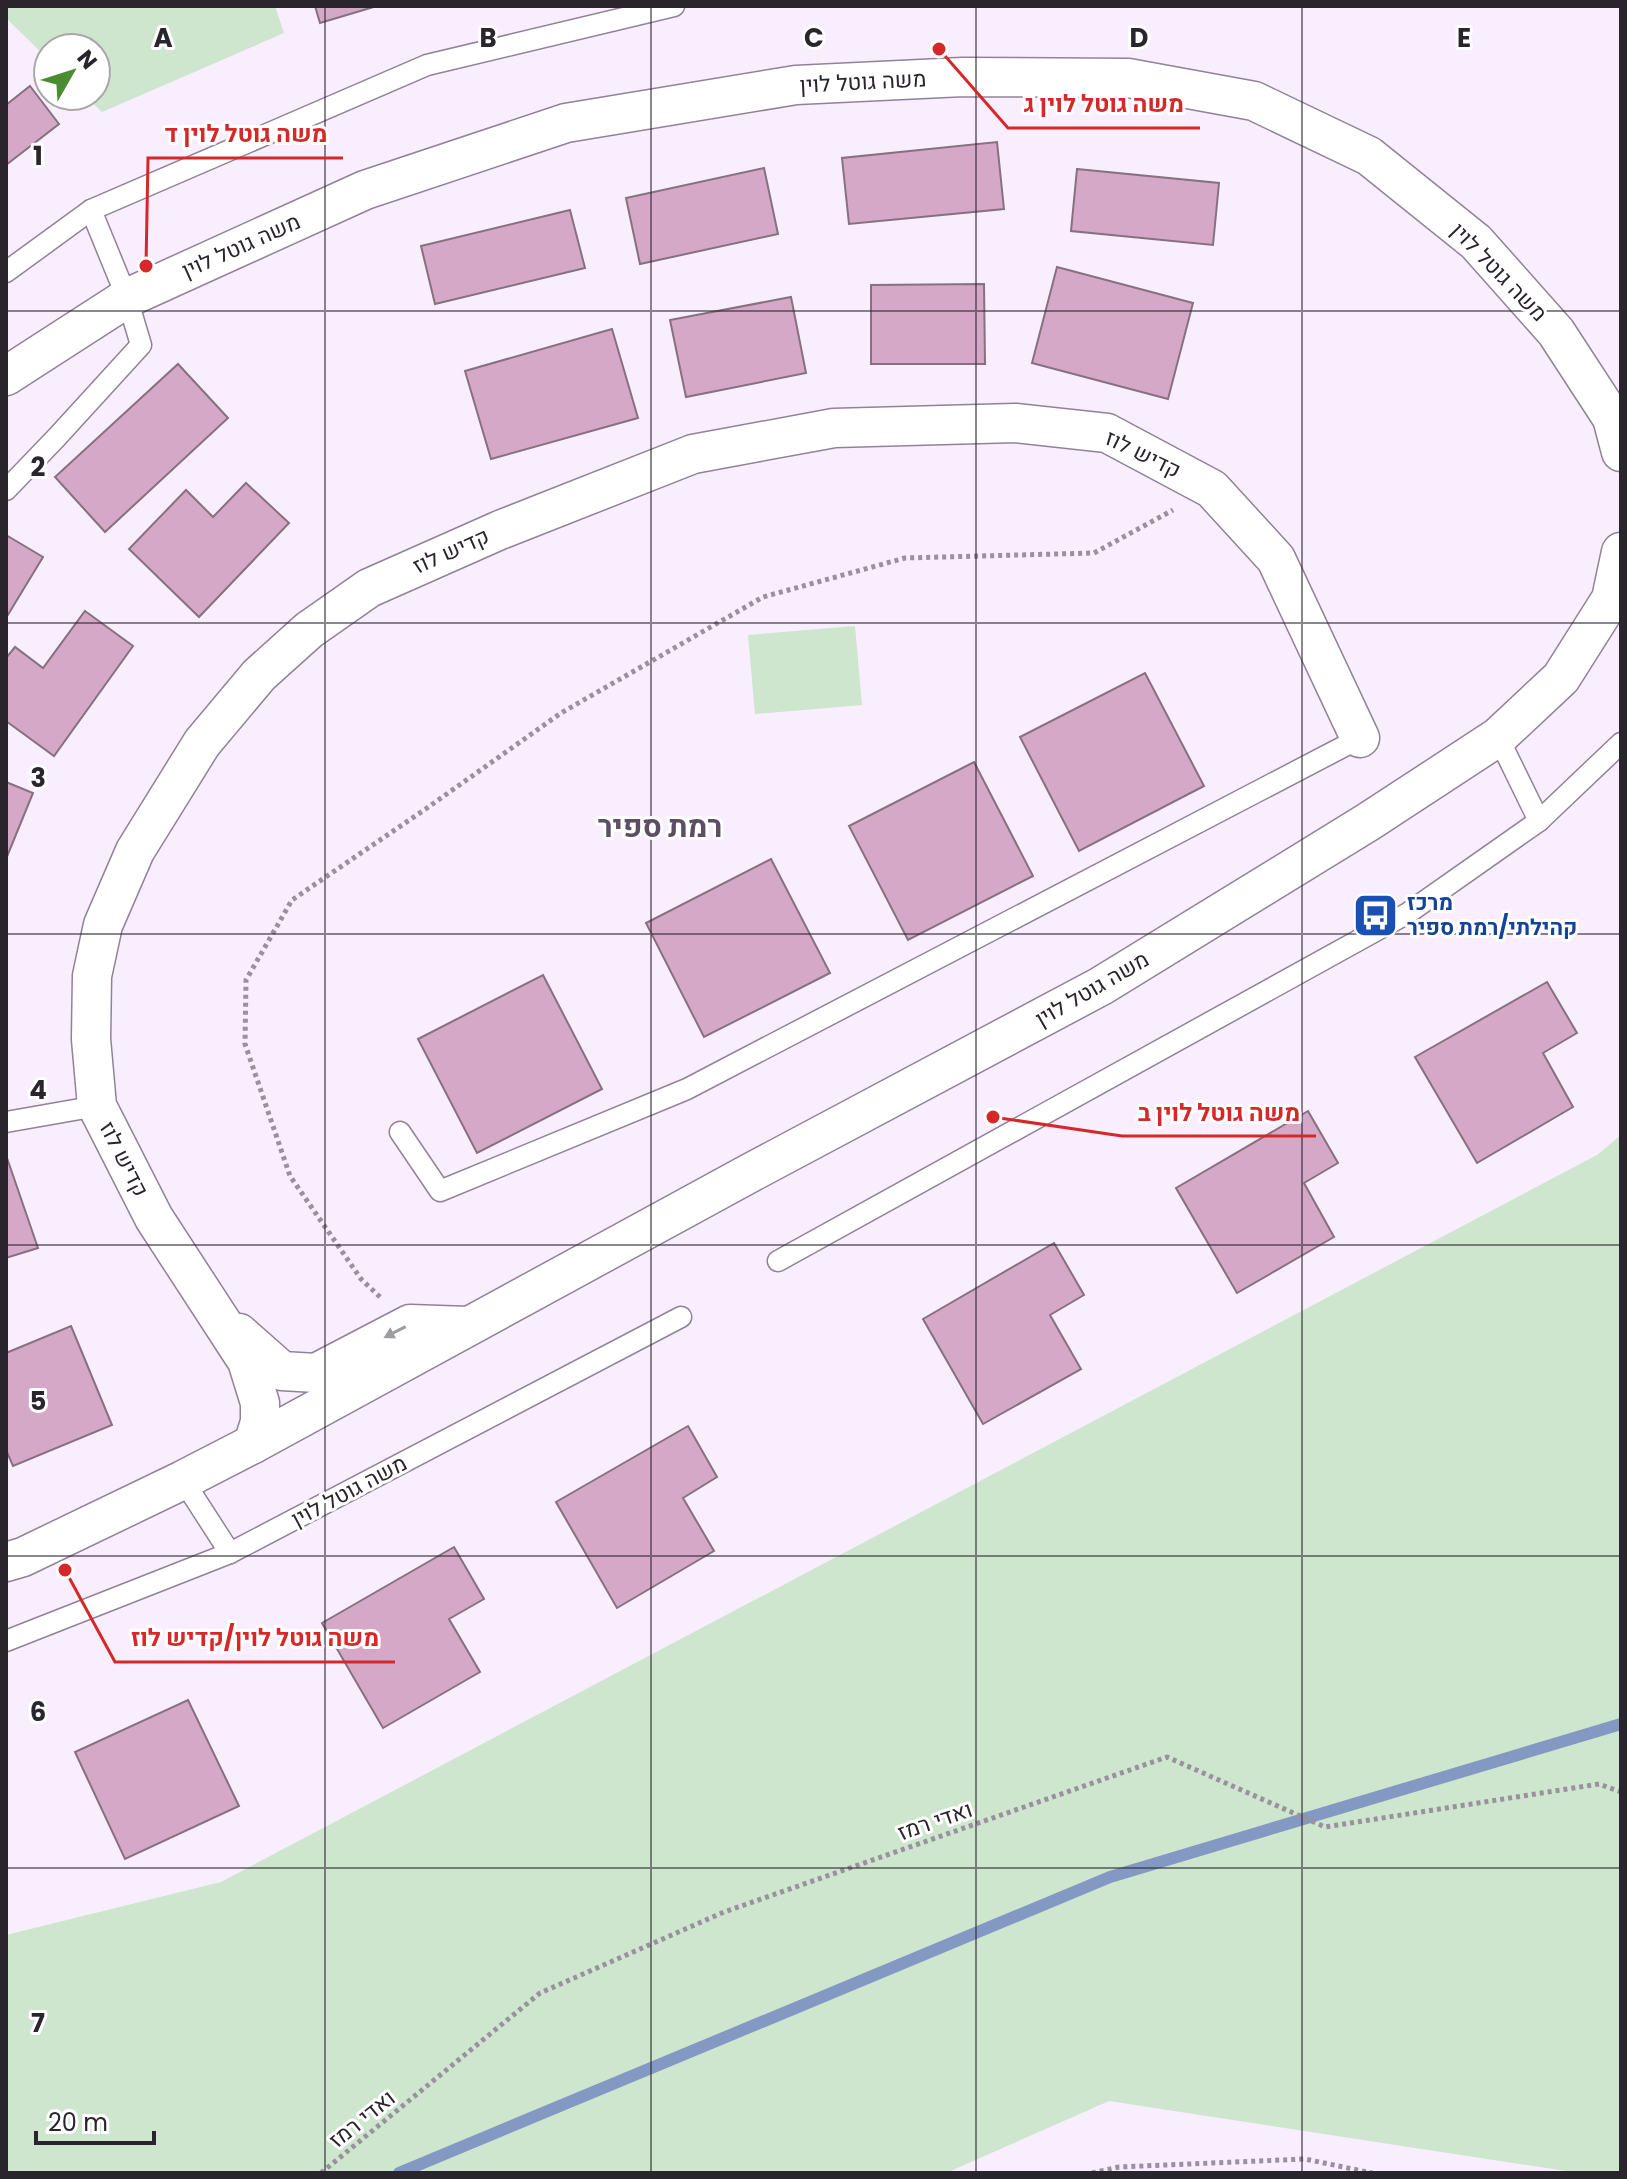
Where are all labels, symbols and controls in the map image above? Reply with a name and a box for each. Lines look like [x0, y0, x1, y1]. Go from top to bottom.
text: A [153, 20, 173, 56]
text: B [479, 20, 497, 56]
text: C [804, 20, 824, 56]
text: D [1130, 20, 1149, 56]
text: E [1457, 20, 1471, 56]
north arrow [32, 32, 112, 112]
text: N [70, 44, 104, 76]
street label: משה גוטל לוין [799, 63, 927, 101]
callout: משה גוטל לוין ג [1008, 80, 1200, 128]
text: משה גוטל לוין ג [1024, 87, 1184, 120]
callout: משה גוטל לוין ד [148, 110, 343, 158]
text: משה גוטל לוין ד [165, 117, 327, 150]
text: 1 [33, 138, 43, 174]
street label: משה גוטל לוין [177, 206, 305, 286]
street label: משה גוטל לוין [1444, 216, 1554, 328]
street label: קדיש לוז [1100, 422, 1186, 486]
text: 2 [31, 449, 46, 485]
street label: קדיש לוז [408, 520, 494, 582]
text: 3 [30, 760, 46, 796]
district label: רמת ספיר [598, 805, 722, 848]
place label: מרכז קהילתי/רמת ספיר [1407, 887, 1577, 943]
bus stop icon: מרכז קהילתי/רמת ספיר [1352, 891, 1400, 939]
street label: משה גוטל לוין [1029, 944, 1155, 1034]
text: 4 [29, 1072, 47, 1108]
callout: משה גוטל לוין ב [1122, 1088, 1316, 1136]
text: משה גוטל לוין ב [1138, 1096, 1300, 1129]
street label: קדיש לוז [92, 1116, 156, 1202]
one-way arrow [383, 1325, 406, 1338]
text: 5 [30, 1383, 46, 1419]
street label: משה גוטל לוין [286, 1448, 412, 1534]
callout: משה גוטל לוין/קדיש לוז [115, 1614, 395, 1662]
text: משה גוטל לוין/קדיש לוז [131, 1621, 379, 1654]
text: 6 [30, 1694, 46, 1730]
street label: ואדי רמז [893, 1794, 977, 1848]
text: 7 [31, 2005, 45, 2041]
street label: ואדי רמז [322, 2083, 402, 2155]
scale bar [36, 2095, 154, 2145]
text: 20 m [48, 2106, 108, 2139]

